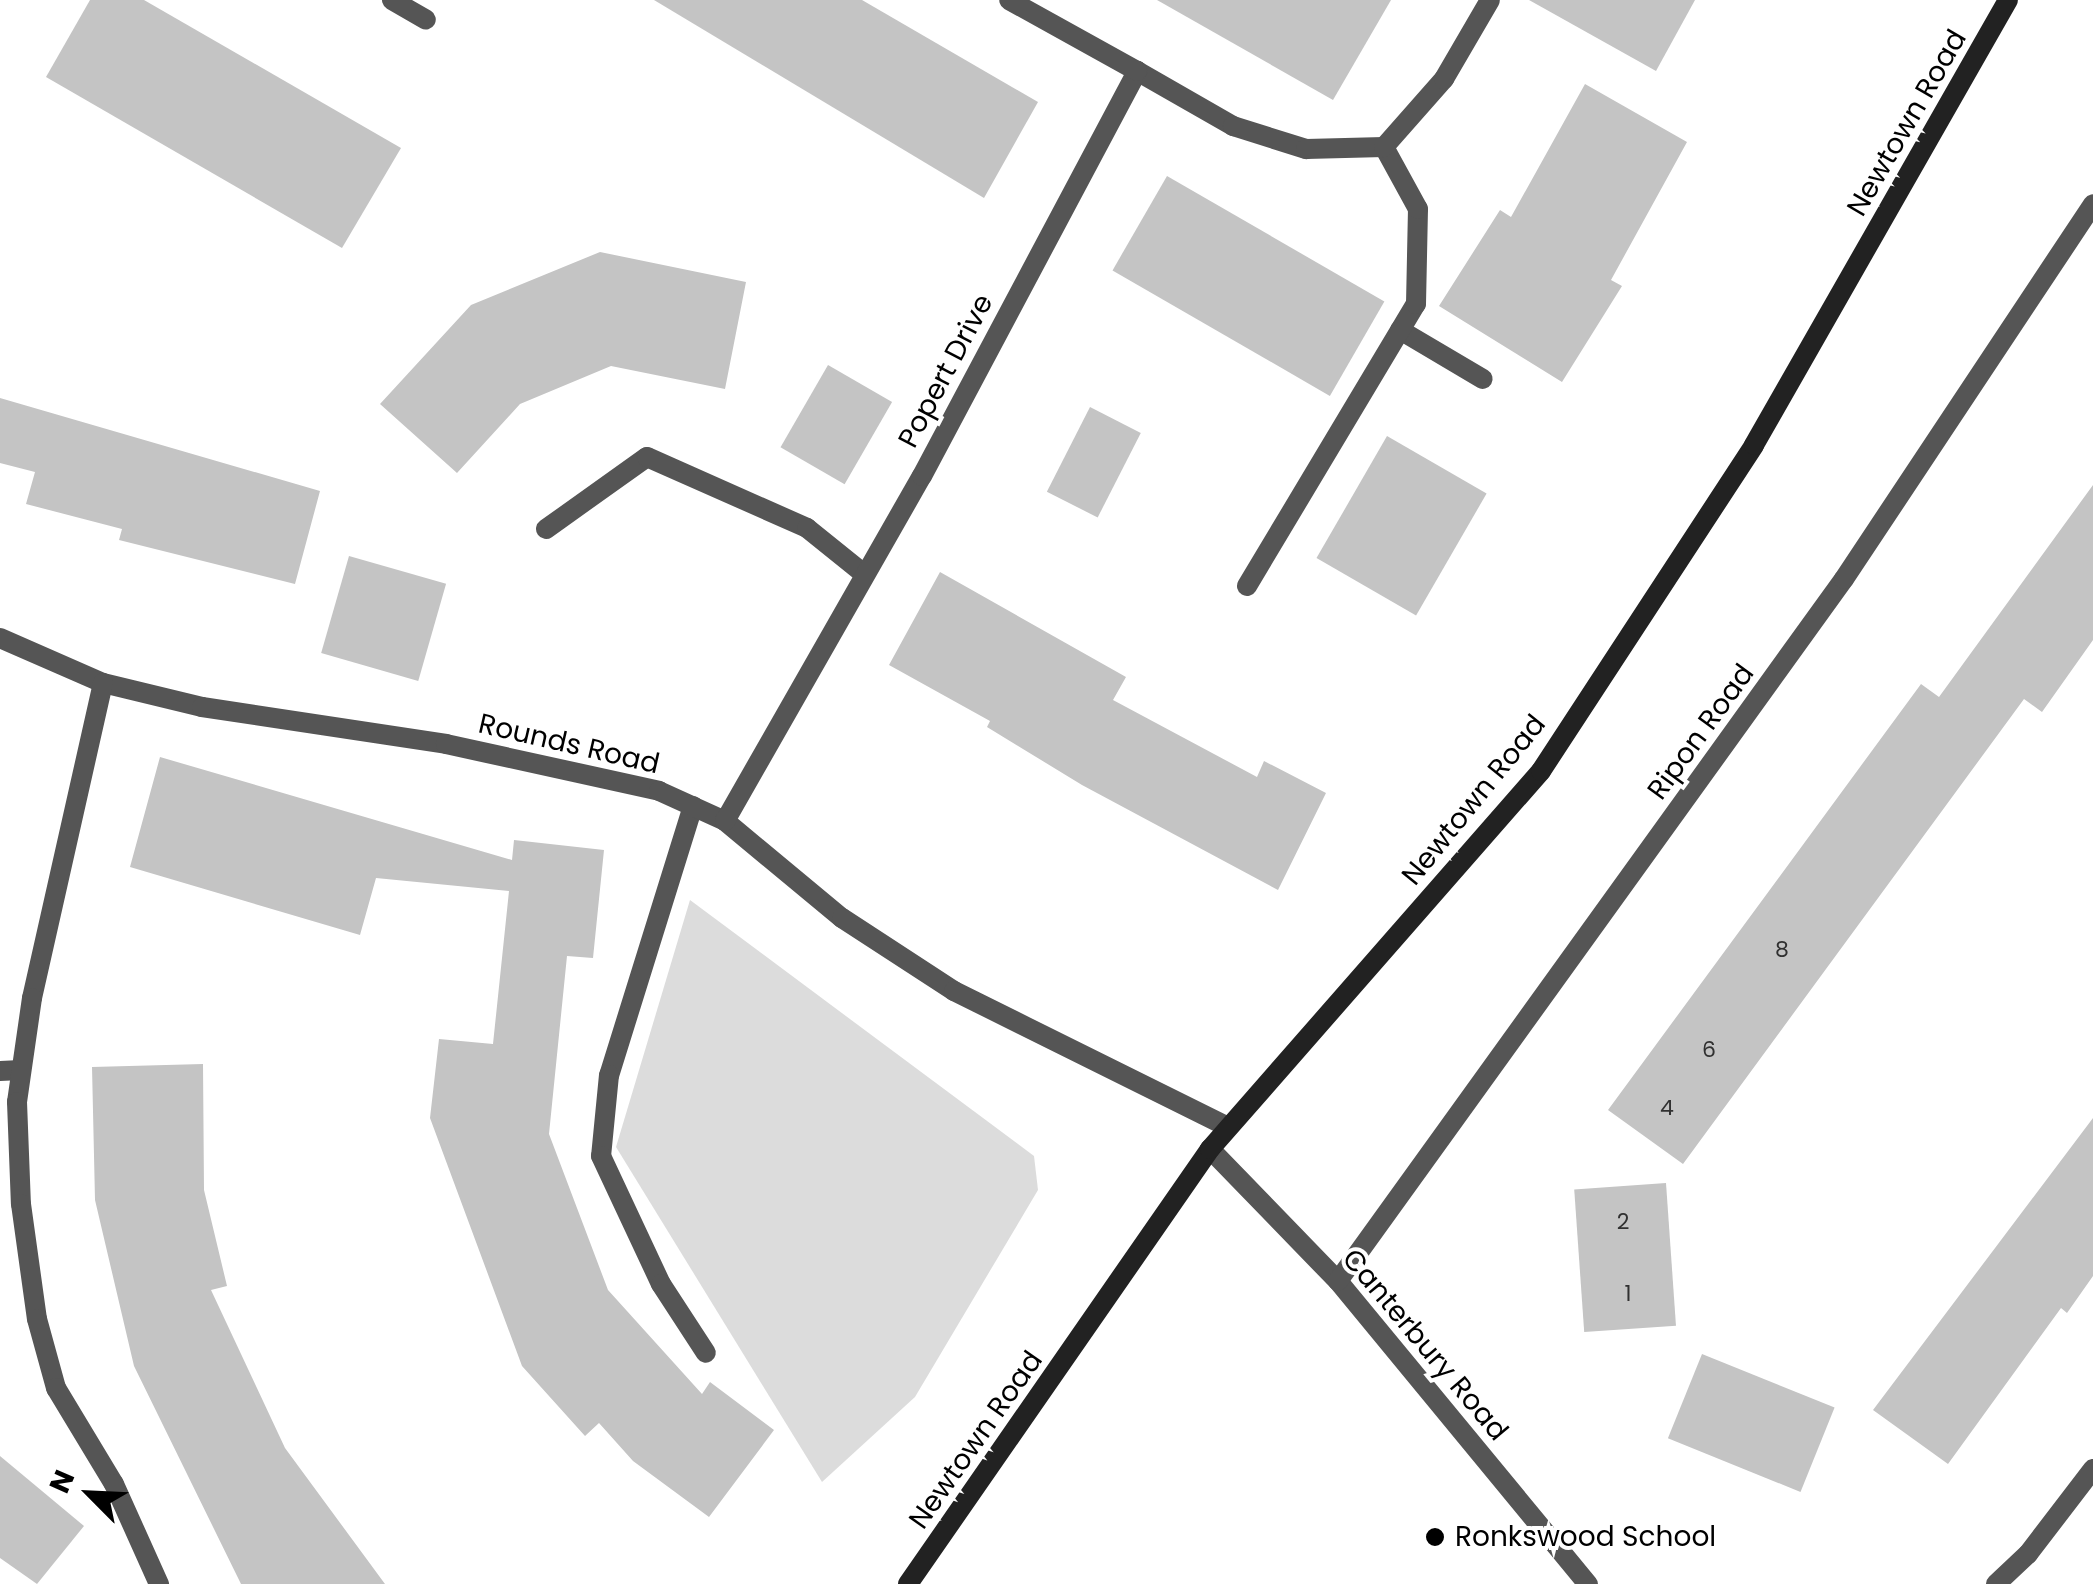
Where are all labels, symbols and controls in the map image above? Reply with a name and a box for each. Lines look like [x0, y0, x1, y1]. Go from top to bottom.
street label: Newtown Road [1840, 24, 1974, 222]
street label: Popert Drive [892, 289, 1000, 453]
street label: Ripon Road [1641, 658, 1761, 806]
street label: Rounds Road [475, 707, 663, 781]
street label: Newtown Road [1395, 708, 1553, 892]
house number: 8 [1775, 937, 1789, 963]
house number: 6 [1702, 1037, 1716, 1063]
house number: 4 [1660, 1095, 1674, 1121]
house number: 2 [1617, 1209, 1629, 1235]
street label: Canterbury Road [1335, 1242, 1515, 1448]
house number: 1 [1624, 1281, 1632, 1307]
street label: Newtown Road [902, 1345, 1050, 1535]
north arrow [40, 1444, 140, 1544]
text: N [40, 1464, 84, 1499]
place label: Ronkswood School [1455, 1520, 1716, 1554]
marker: Ronkswood School [1424, 1526, 1446, 1548]

